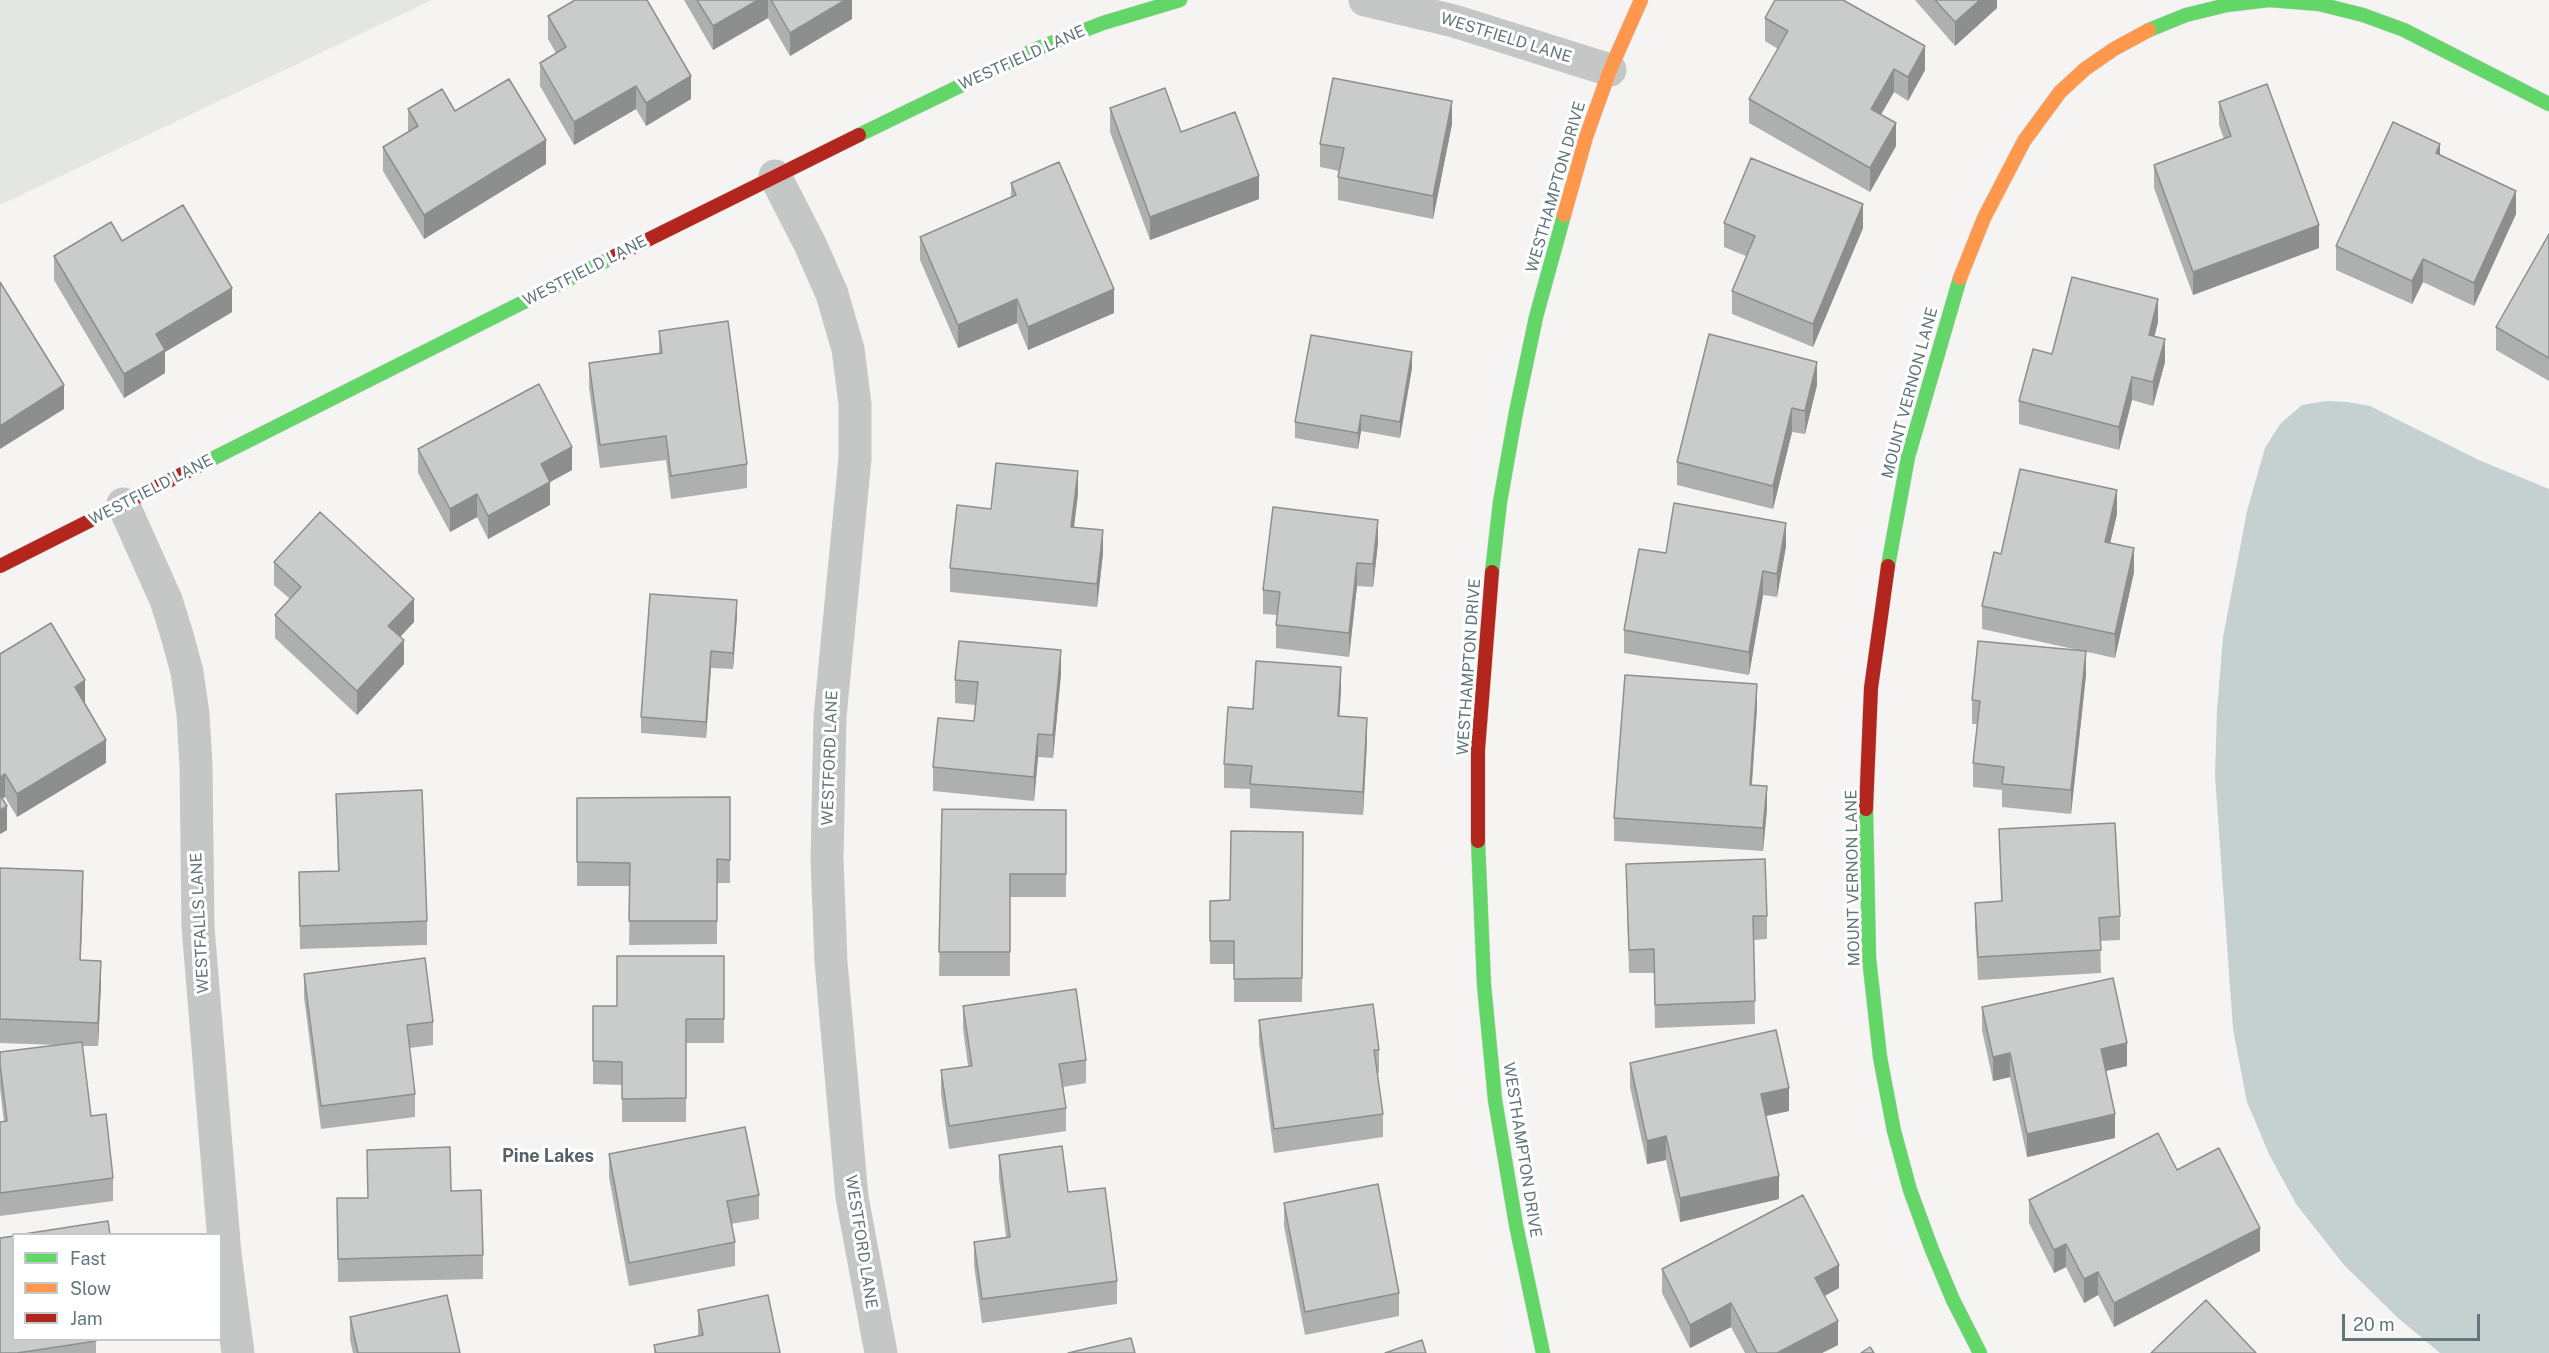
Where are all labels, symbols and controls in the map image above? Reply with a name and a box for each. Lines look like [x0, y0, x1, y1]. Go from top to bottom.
street label: WESTFIELD LANE [1438, 9, 1574, 67]
street label: WESTFIELD LANE [956, 22, 1088, 94]
street label: WESTHAMPTON DRIVE [1522, 99, 1590, 275]
street label: WESTFIELD LANE [520, 232, 650, 310]
street label: MOUNT VERNON LANE [1878, 305, 1942, 481]
street label: WESTFIELD LANE [86, 451, 216, 529]
street label: WESTHAMPTON DRIVE [1453, 578, 1485, 756]
street label: WESTFORD LANE [818, 690, 842, 826]
street label: MOUNT VERNON LANE [1842, 790, 1864, 966]
street label: WESTFALLS LANE [187, 852, 213, 994]
street label: WESTHAMPTON DRIVE [1499, 1061, 1545, 1239]
district label: Pine Lakes [502, 1145, 594, 1167]
street label: WESTFORD LANE [841, 1174, 881, 1310]
legend [12, 1233, 222, 1341]
text: Fast [70, 1248, 106, 1269]
text: Slow [70, 1278, 111, 1299]
scale bar [2345, 1302, 2483, 1340]
text: Jam [70, 1308, 103, 1329]
text: 20 m [2353, 1314, 2395, 1335]

